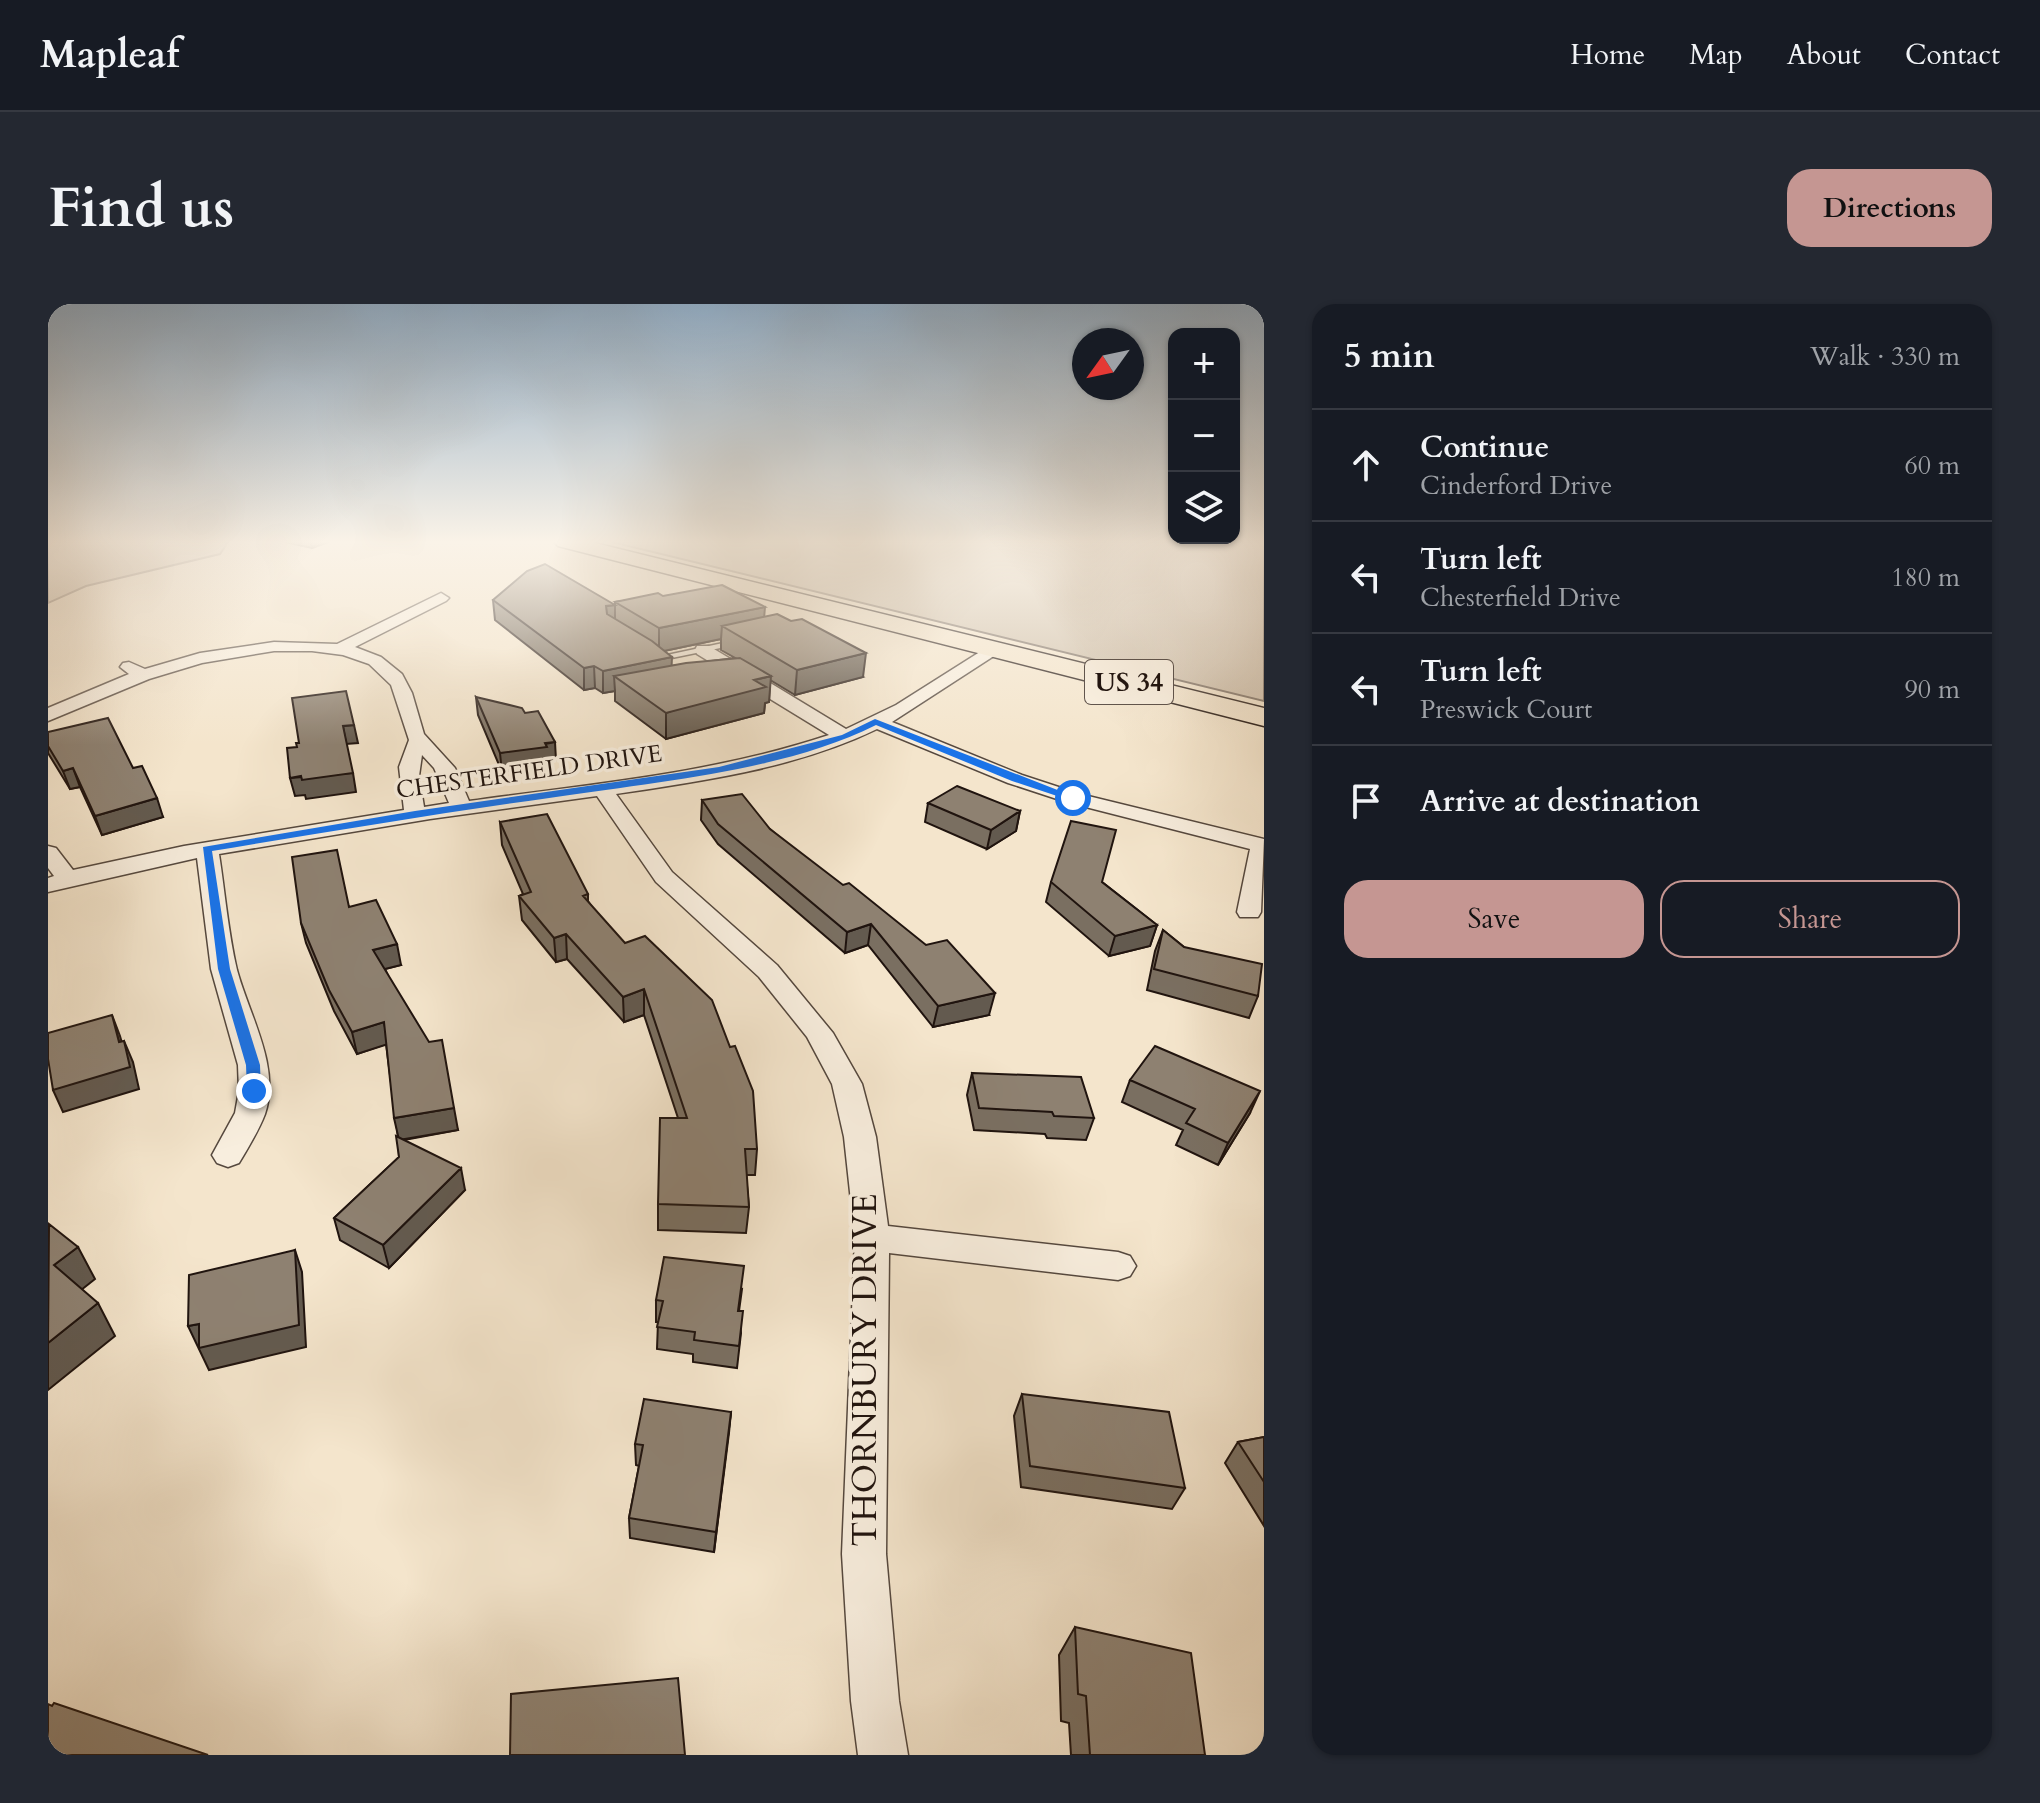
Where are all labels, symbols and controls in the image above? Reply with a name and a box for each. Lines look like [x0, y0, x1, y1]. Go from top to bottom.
text: Mapleaf [40, 29, 179, 81]
text: Home [1570, 36, 1645, 74]
text: Map [1689, 36, 1743, 74]
text: About [1787, 36, 1861, 74]
text: Contact [1905, 36, 2000, 74]
button: Directions [1787, 169, 1992, 247]
text: Find us [48, 171, 234, 246]
north arrow [1072, 328, 1144, 400]
map controls [1168, 328, 1240, 544]
button: + [1168, 328, 1240, 400]
text: 5 min [1344, 333, 1435, 379]
text: Walk · 330 m [1810, 339, 1960, 374]
button: − [1168, 400, 1240, 472]
text: Continue [1420, 427, 1549, 468]
icon: ahead [1344, 443, 1388, 487]
text: 60 m [1904, 448, 1960, 483]
text: Cinderford Drive [1420, 468, 1612, 503]
button: layers [1168, 472, 1240, 544]
text: Turn left [1420, 539, 1542, 580]
icon: left [1344, 555, 1388, 599]
text: 180 m [1891, 560, 1960, 595]
text: Chesterfield Drive [1420, 580, 1621, 615]
text: Turn left [1420, 651, 1542, 692]
road number: US 34 [1085, 660, 1173, 704]
icon: left [1344, 667, 1388, 711]
text: 90 m [1904, 672, 1960, 707]
text: Preswick Court [1420, 692, 1592, 727]
street label: CHESTERFIELD DRIVE [394, 737, 664, 807]
icon: arrive [1344, 779, 1388, 823]
route start [1055, 780, 1091, 816]
text: Arrive at destination [1420, 781, 1700, 822]
button: Save [1344, 880, 1644, 958]
button: Share [1660, 880, 1960, 958]
route end [236, 1073, 272, 1109]
street label: THORNBURY DRIVE [842, 1194, 888, 1546]

